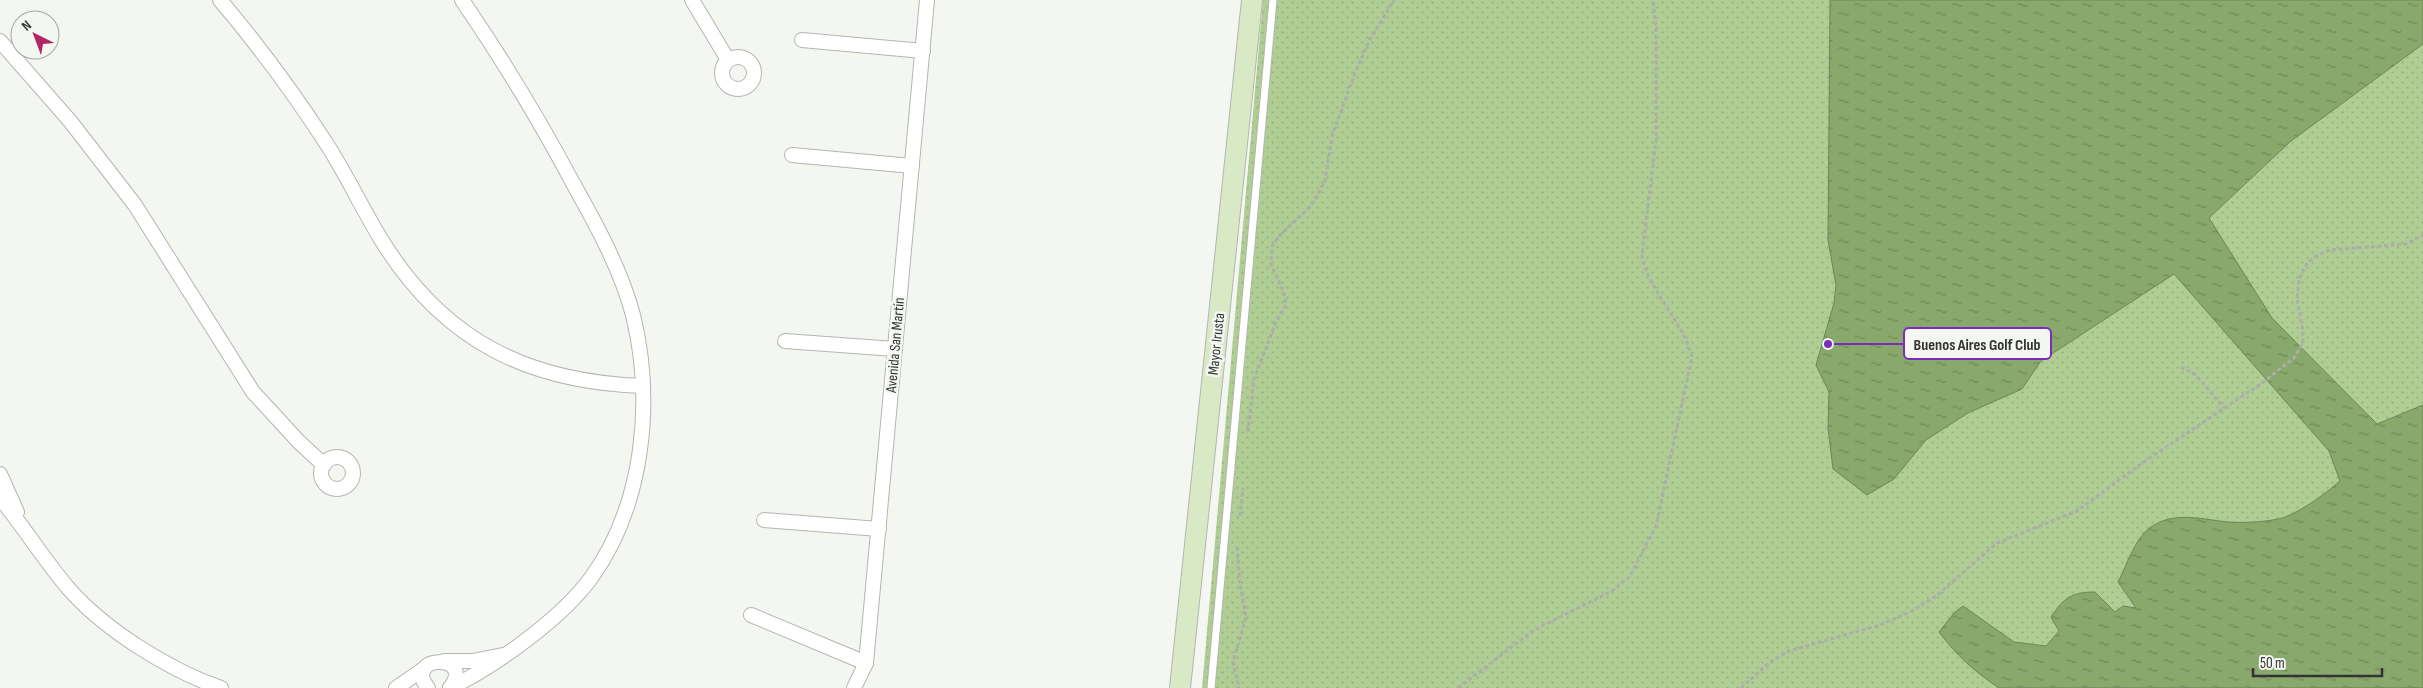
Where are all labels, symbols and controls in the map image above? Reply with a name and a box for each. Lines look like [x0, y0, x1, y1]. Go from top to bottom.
north arrow [10, 10, 60, 60]
text: N [18, 17, 35, 35]
street label: Avenida San Martín [882, 297, 909, 394]
street label: Mayor Irusta [1204, 312, 1229, 376]
callout: Buenos Aires Golf Club [1904, 328, 2051, 359]
text: Buenos Aires Golf Club [1914, 336, 2040, 355]
scale bar [2253, 646, 2382, 678]
text: 50 m [2260, 654, 2285, 673]

